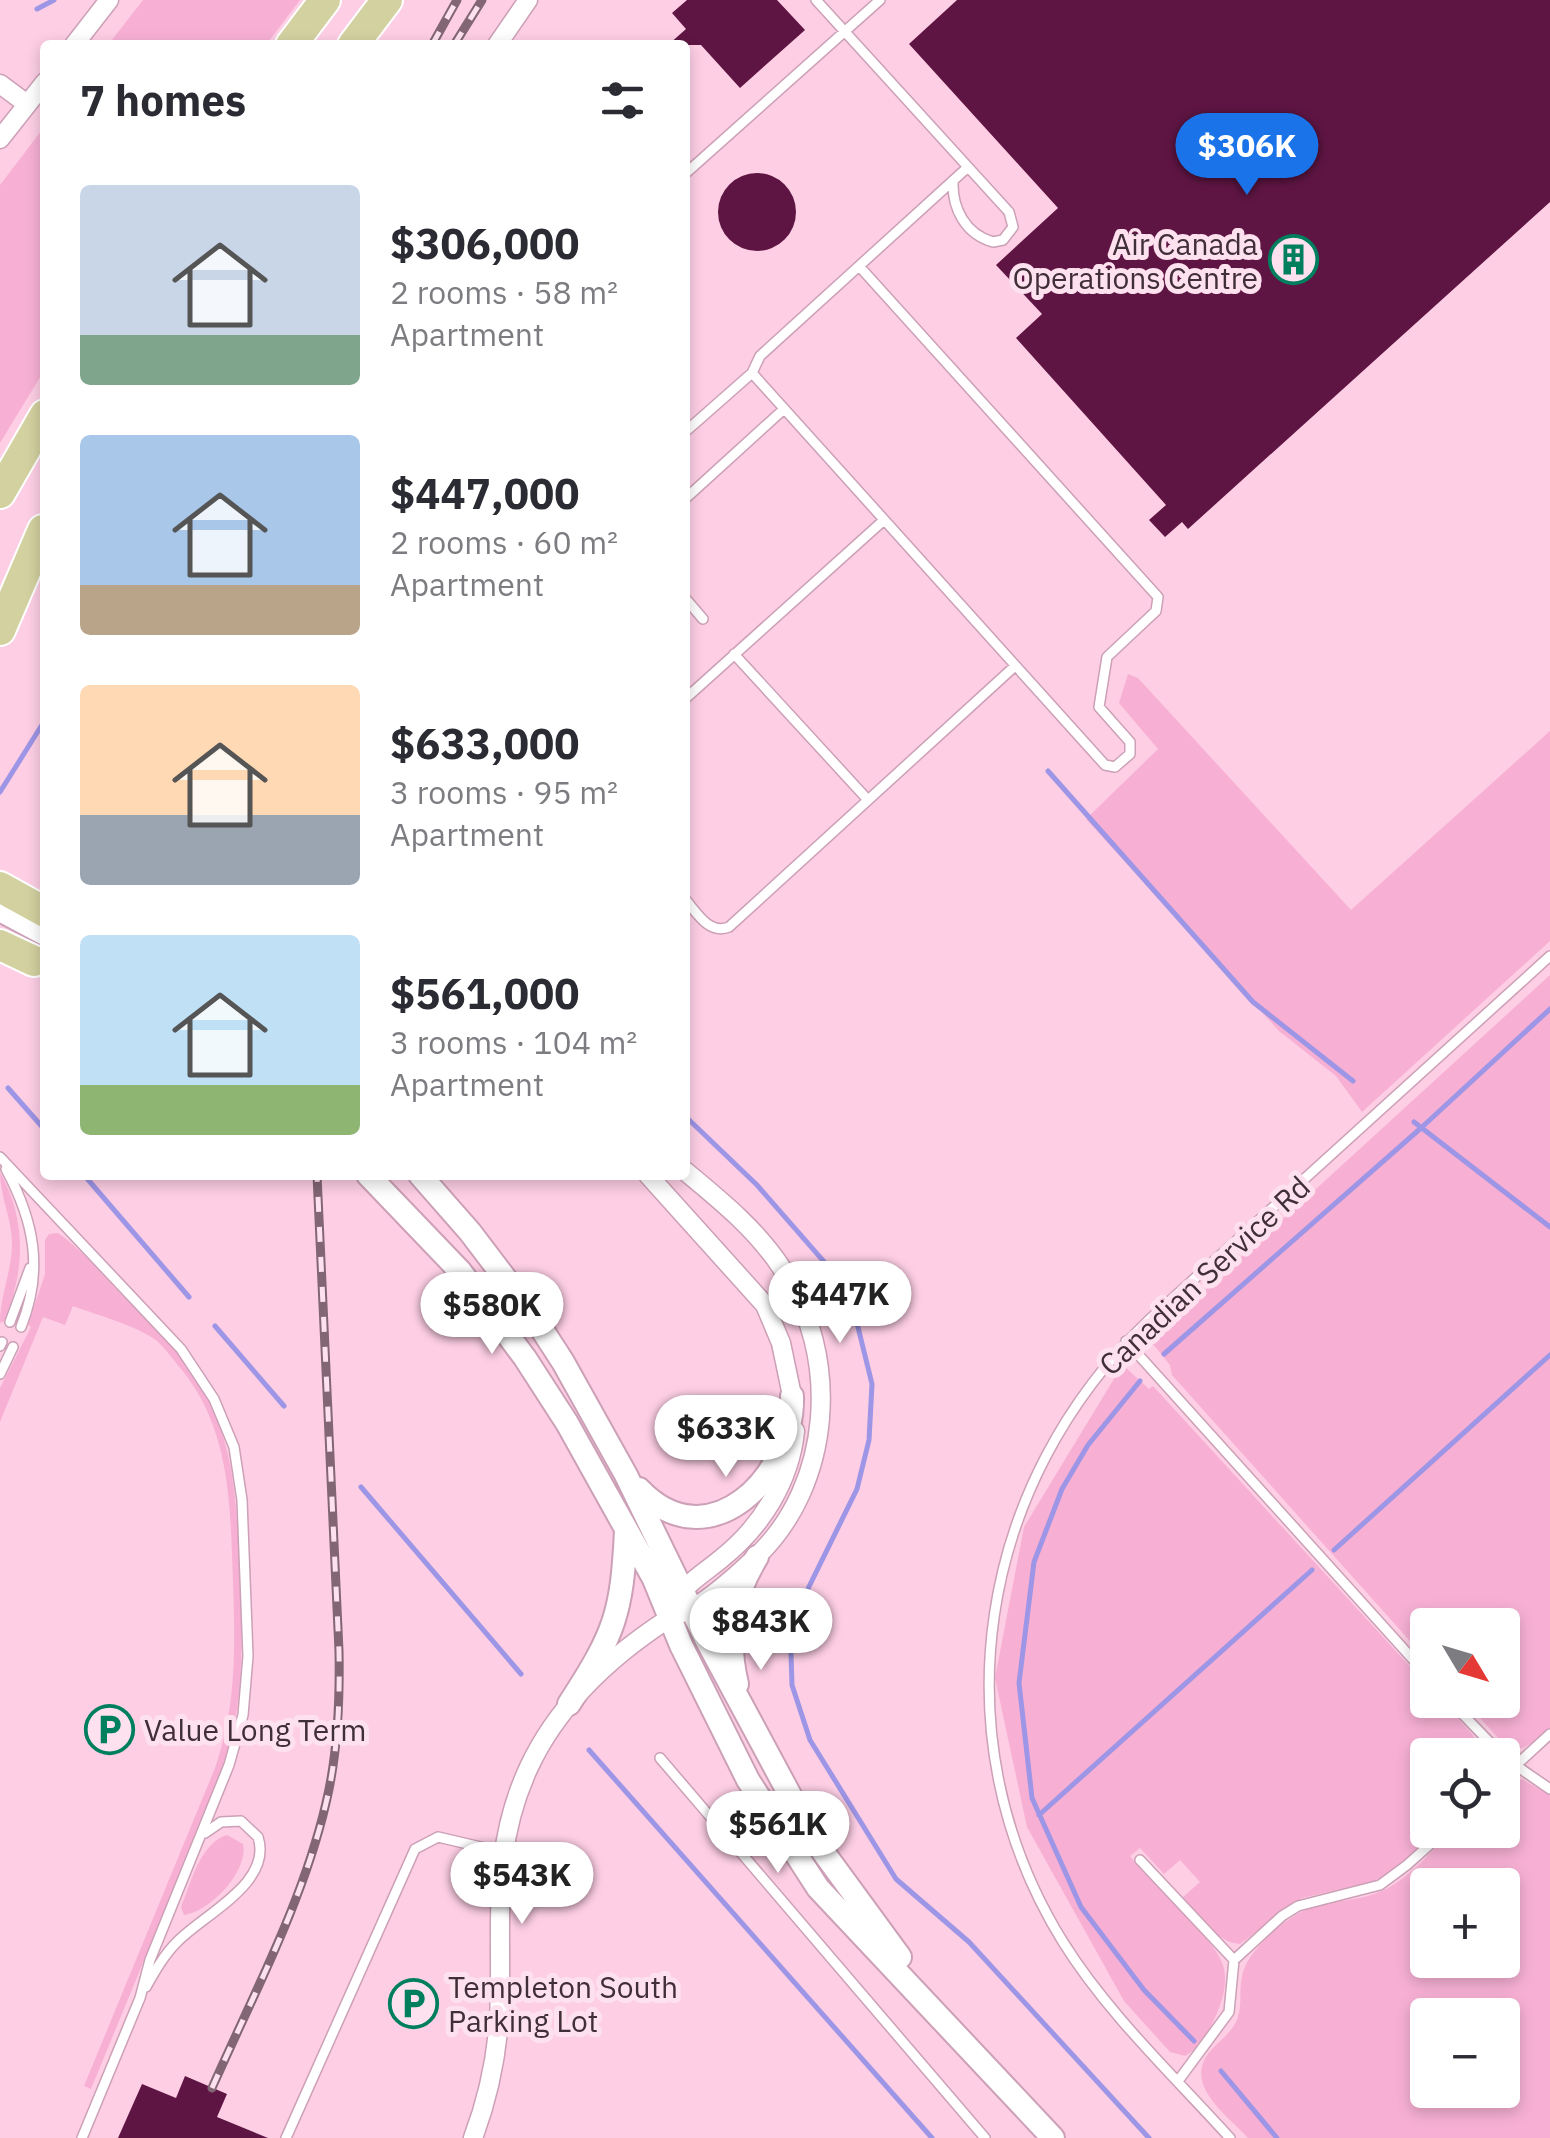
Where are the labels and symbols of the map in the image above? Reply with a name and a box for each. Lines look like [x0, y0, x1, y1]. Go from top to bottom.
pin: $306K [1177, 113, 1317, 198]
place label: Air Canada Operations Centre [1012, 224, 1258, 297]
building icon: Air Canada Operations Centre [1267, 234, 1319, 286]
street label: Canadian Service Rd [1090, 1167, 1318, 1383]
pin: $447K [770, 1261, 910, 1346]
pin: $580K [422, 1272, 562, 1357]
pin: $633K [656, 1395, 796, 1480]
pin: $843K [691, 1588, 831, 1673]
north arrow [1410, 1608, 1520, 1718]
parking icon: Value Long Term [83, 1703, 135, 1755]
place label: Value Long Term [144, 1710, 367, 1749]
pin: $561K [708, 1791, 848, 1876]
pin: $543K [452, 1842, 592, 1927]
place label: Templeton South Parking Lot [448, 1967, 678, 2040]
parking icon: Templeton South Parking Lot [387, 1977, 439, 2029]

